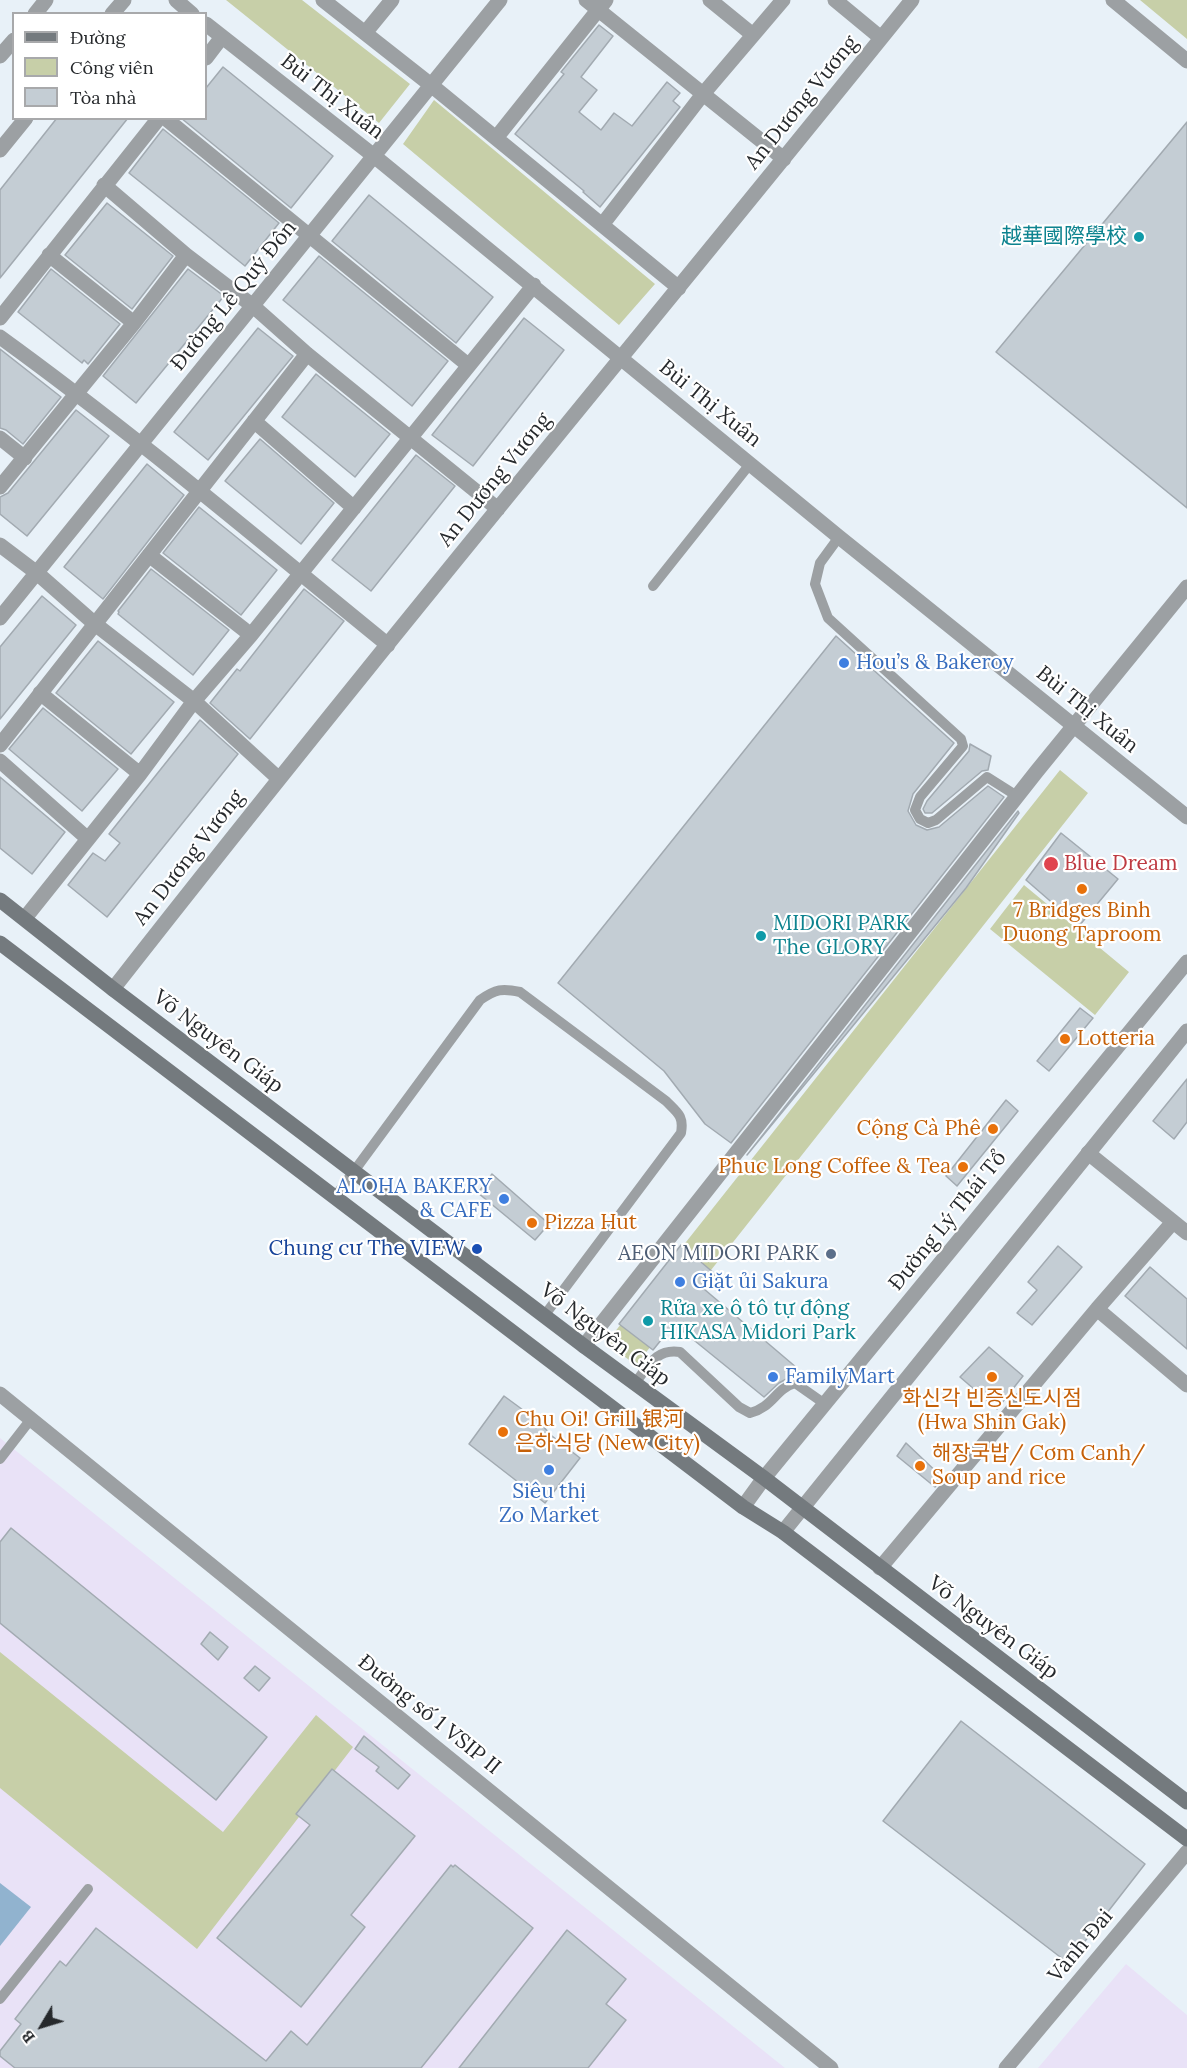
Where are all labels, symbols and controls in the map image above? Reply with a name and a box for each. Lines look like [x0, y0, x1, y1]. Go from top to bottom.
legend [12, 12, 207, 120]
text: Đường [70, 26, 126, 49]
street label: An Dương Vương [740, 31, 864, 175]
street label: Bùi Thị Xuân [275, 49, 389, 145]
text: Công viên [70, 56, 154, 79]
text: Tòa nhà [70, 86, 136, 109]
street label: Đường Lê Quý Đôn [166, 216, 302, 376]
place label: 越華國際學校 [1001, 224, 1127, 250]
marker: 越華國際學校 [1132, 230, 1146, 244]
street label: Bùi Thị Xuân [654, 355, 766, 453]
street label: An Dương Vương [433, 408, 557, 552]
place label: Hou’s & Bakeroy [856, 650, 1014, 676]
marker: Hou’s & Bakeroy [837, 656, 851, 670]
street label: Bùi Thị Xuân [1031, 661, 1143, 759]
street label: An Dương Vương [128, 785, 250, 931]
place label: Blue Dream [1064, 851, 1178, 877]
marker: Blue Dream [1042, 855, 1060, 873]
marker: 7 Bridges Binh Duong Taproom [1075, 882, 1089, 896]
place label: 7 Bridges Binh Duong Taproom [1003, 898, 1161, 948]
place label: MIDORI PARK The GLORY [773, 911, 910, 961]
marker: MIDORI PARK The GLORY [754, 929, 768, 943]
street label: Võ Nguyên Giáp [148, 985, 288, 1099]
place label: Lotteria [1077, 1026, 1155, 1052]
marker: Lotteria [1058, 1032, 1072, 1046]
place label: Cộng Cà Phê [857, 1116, 981, 1142]
marker: Cộng Cà Phê [986, 1122, 1000, 1136]
street label: Đường Lý Thái Tổ [884, 1146, 1012, 1296]
place label: Phuc Long Coffee & Tea [718, 1154, 951, 1180]
marker: Phuc Long Coffee & Tea [956, 1160, 970, 1174]
place label: ALOHA BAKERY & CAFE [336, 1174, 492, 1224]
marker: ALOHA BAKERY & CAFE [497, 1192, 511, 1206]
place label: Pizza Hut [544, 1210, 637, 1236]
marker: Pizza Hut [525, 1216, 539, 1230]
place label: Chung cư The VIEW [268, 1236, 465, 1262]
place label: AEON MIDORI PARK [618, 1241, 819, 1267]
marker: Chung cư The VIEW [470, 1242, 484, 1256]
marker: AEON MIDORI PARK [824, 1247, 838, 1261]
place label: Giặt ủi Sakura [692, 1269, 829, 1295]
marker: Giặt ủi Sakura [673, 1275, 687, 1289]
street label: Võ Nguyên Giáp [535, 1278, 675, 1392]
place label: Rửa xe ô tô tự động HIKASA Midori Park [660, 1296, 856, 1346]
marker: Rửa xe ô tô tự động HIKASA Midori Park [641, 1314, 655, 1328]
place label: FamilyMart [785, 1364, 895, 1390]
marker: FamilyMart [766, 1370, 780, 1384]
marker: 화신각 빈증신도시점 (Hwa Shin Gak) [985, 1370, 999, 1384]
place label: 화신각 빈증신도시점 (Hwa Shin Gak) [902, 1386, 1082, 1436]
place label: Chu Oi! Grill 银河 은하식당 (New City) [515, 1407, 700, 1457]
marker: Chu Oi! Grill 银河 은하식당 (New City) [496, 1425, 510, 1439]
place label: 해장국밥/ Cơm Canh/ Soup and rice [932, 1441, 1145, 1491]
marker: 해장국밥/ Cơm Canh/ Soup and rice [913, 1459, 927, 1473]
marker: Siêu thị Zo Market [542, 1463, 556, 1477]
place label: Siêu thị Zo Market [499, 1479, 599, 1529]
street label: Võ Nguyên Giáp [923, 1571, 1063, 1685]
street label: Đường số 1 VSIP II [353, 1650, 505, 1780]
street label: Vành Đai [1043, 1905, 1119, 1987]
north arrow [12, 1996, 72, 2056]
text: B [17, 2027, 39, 2047]

